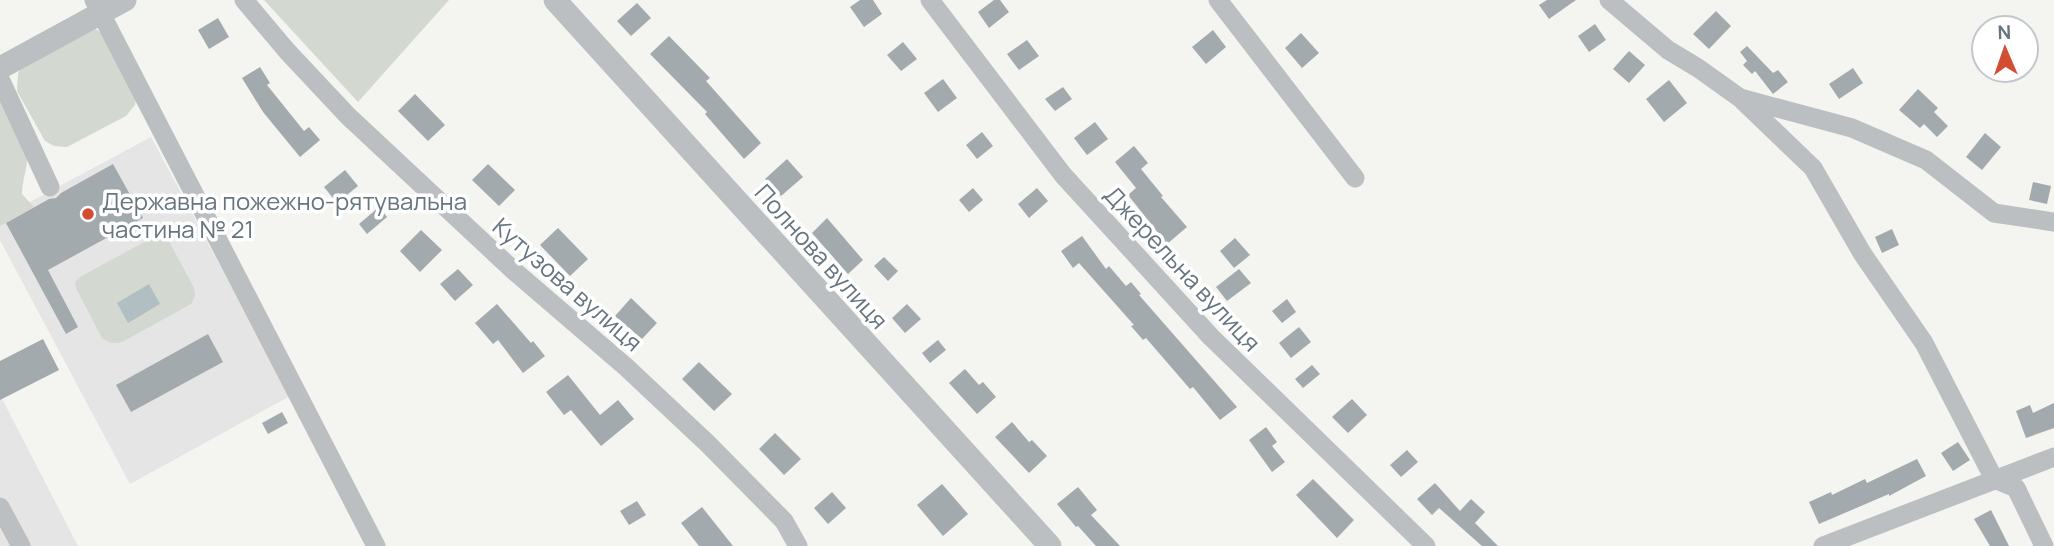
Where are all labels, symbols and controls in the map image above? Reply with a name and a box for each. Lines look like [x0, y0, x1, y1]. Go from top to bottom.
north arrow [1970, 14, 2040, 84]
text: N [1997, 19, 2012, 45]
street label: Полнова вулиця [748, 176, 896, 336]
street label: Джерельна вулиця [1097, 178, 1269, 358]
place label: Державна пожежно-рятувальна частина № 21 [102, 184, 467, 245]
marker: Державна пожежно-рятувальна частина № 21 [80, 206, 96, 222]
street label: Кутузова вулиця [486, 210, 650, 358]

